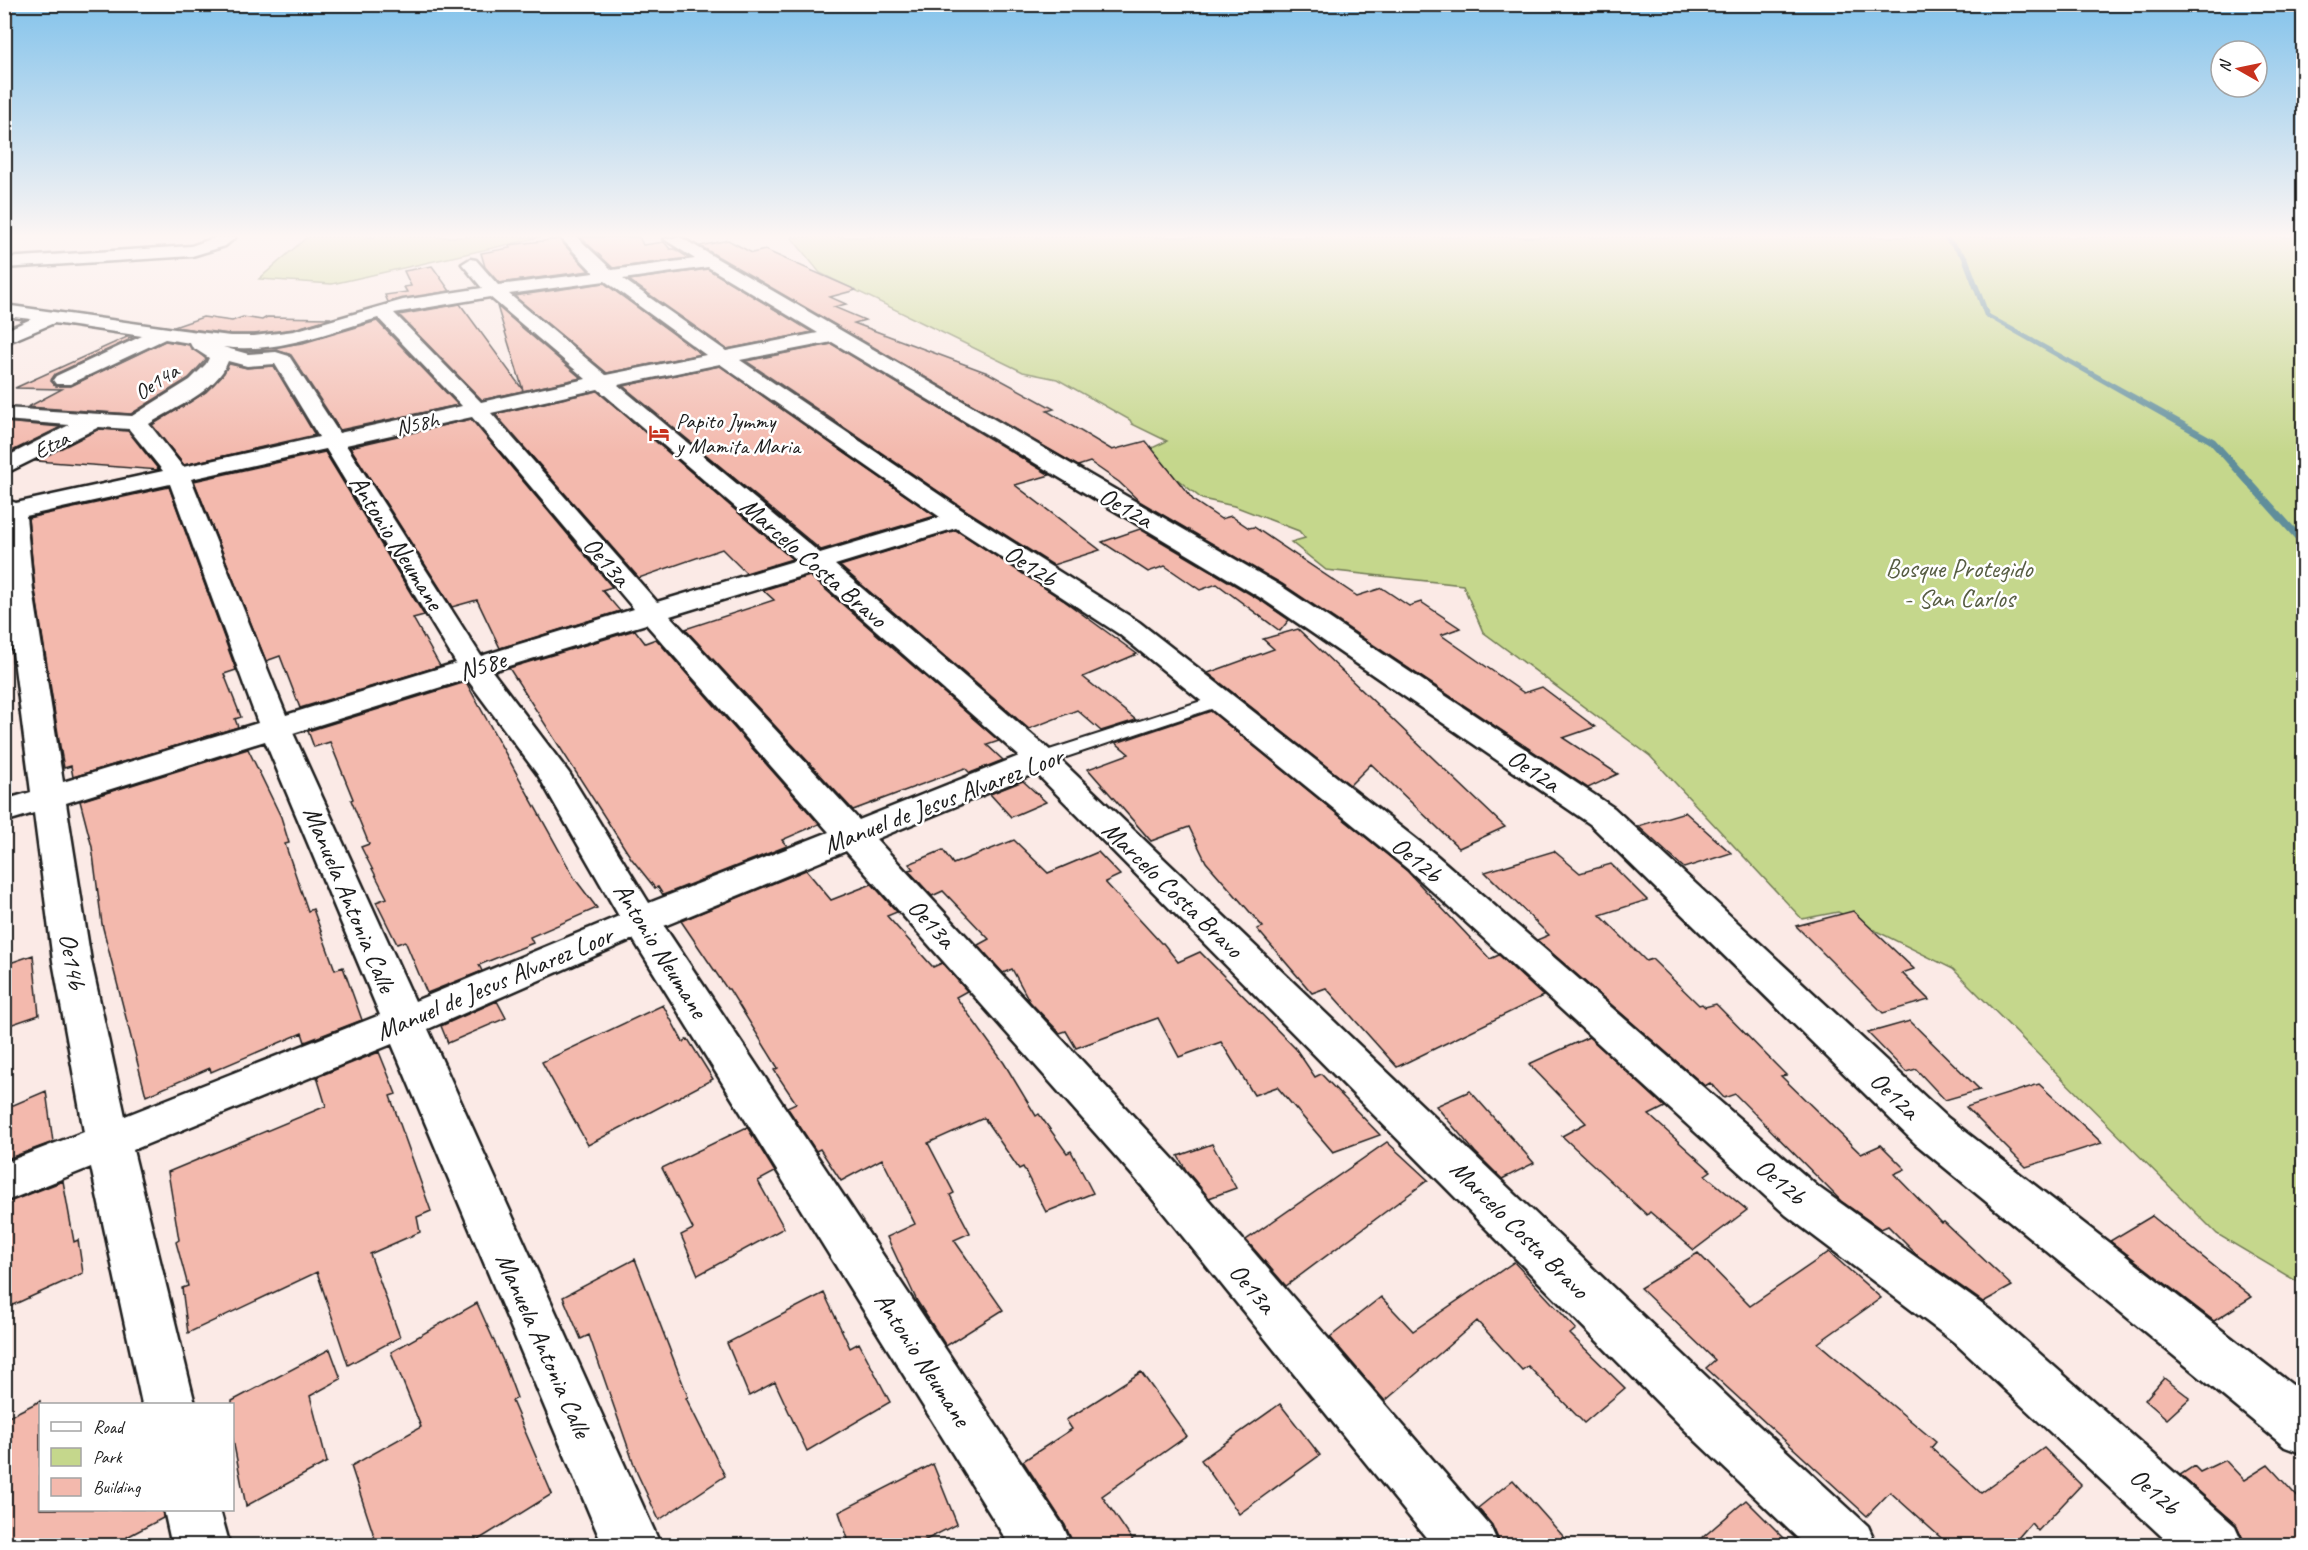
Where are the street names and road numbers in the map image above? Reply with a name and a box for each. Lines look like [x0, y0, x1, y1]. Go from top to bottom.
street label: Oe14a [129, 356, 185, 407]
street label: N58h [393, 405, 443, 442]
street label: Etza [29, 424, 75, 465]
street label: Antonio Neumane [342, 468, 453, 618]
street label: Oe12a [1093, 479, 1160, 537]
street label: Marcelo Costa Bravo [734, 490, 895, 636]
street label: Oe13a [576, 529, 639, 595]
street label: Oe12b [998, 536, 1065, 595]
street label: N58e [455, 642, 512, 688]
street label: Manuel de Jesus Alvarez Loor [819, 739, 1070, 861]
street label: Oe12a [1501, 741, 1568, 801]
street label: Manuela Antonia Calle [296, 801, 404, 998]
street label: Marcelo Costa Bravo [1095, 814, 1251, 966]
street label: Oe12b [1385, 829, 1450, 891]
street label: Antonio Neumane [606, 876, 717, 1026]
street label: Oe13a [901, 891, 964, 956]
street label: Manuel de Jesus Alvarez Loor [371, 918, 620, 1048]
street label: Oe14b [51, 931, 94, 993]
street label: Oe12a [1863, 1064, 1927, 1128]
street label: Oe12b [1749, 1151, 1814, 1213]
street label: Marcelo Costa Bravo [1443, 1153, 1598, 1307]
street label: Manuela Antonia Calle [488, 1248, 600, 1444]
street label: Oe13a [1222, 1256, 1284, 1322]
street label: Antonio Neumane [867, 1286, 980, 1435]
street label: Oe12b [2123, 1460, 2188, 1524]

